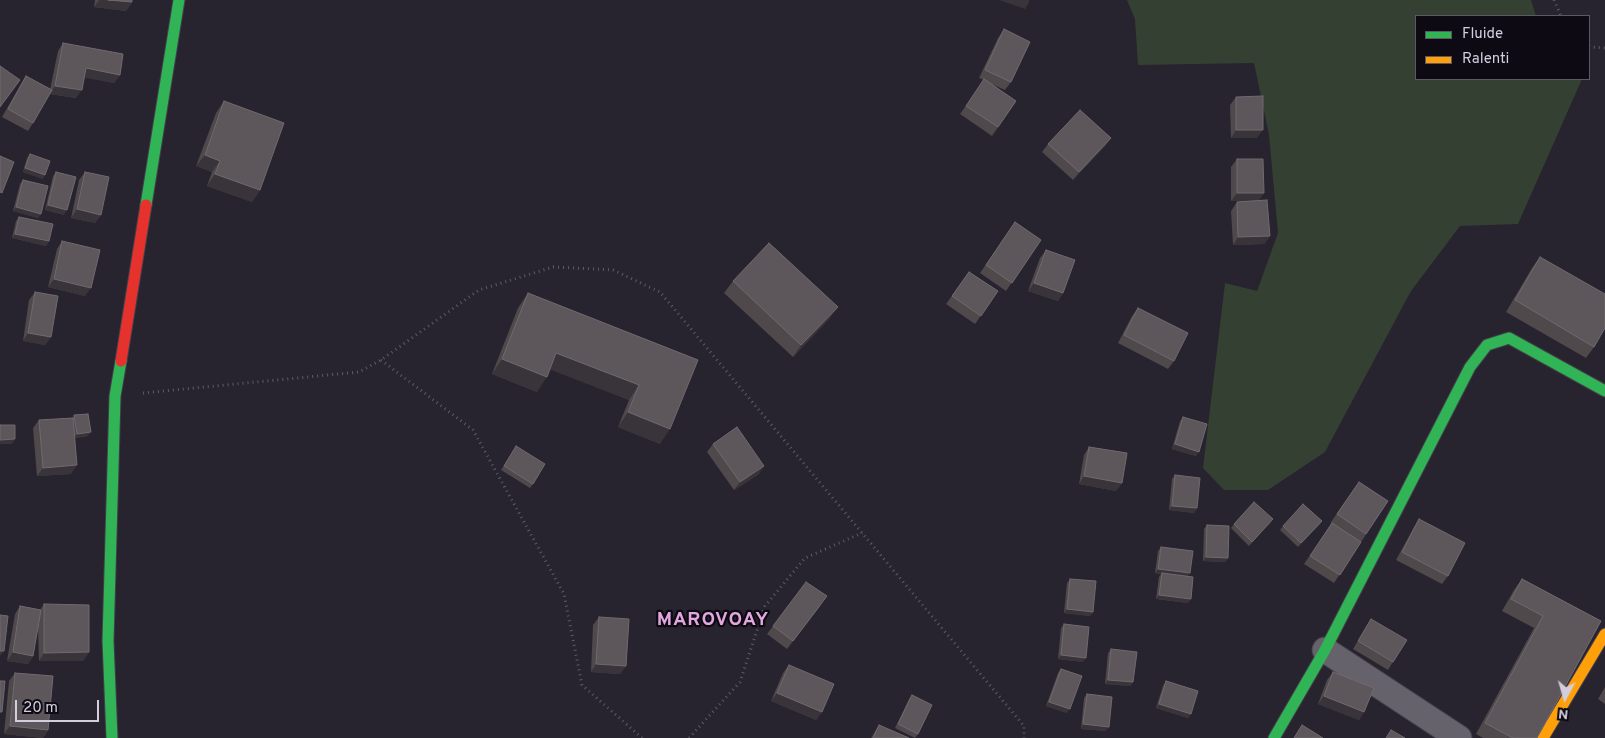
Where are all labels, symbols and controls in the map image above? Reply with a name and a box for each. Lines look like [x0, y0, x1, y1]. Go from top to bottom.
legend [1415, 15, 1590, 80]
text: Fluide [1462, 25, 1503, 44]
text: Ralenti [1462, 50, 1509, 69]
district label: MAROVOAY [656, 610, 770, 632]
north arrow [1540, 673, 1590, 723]
scale bar [18, 690, 101, 722]
text: 20 m [23, 699, 58, 718]
text: N [1557, 704, 1569, 722]

